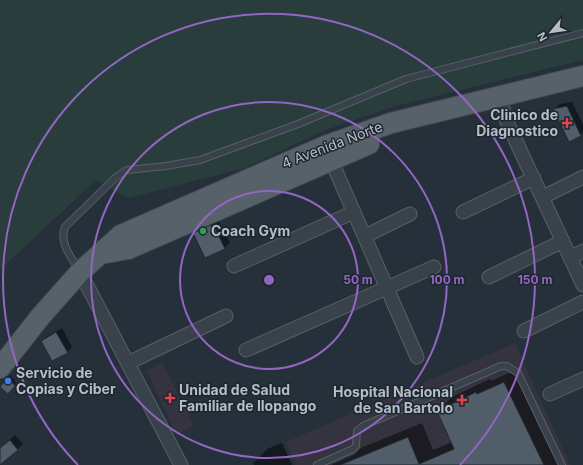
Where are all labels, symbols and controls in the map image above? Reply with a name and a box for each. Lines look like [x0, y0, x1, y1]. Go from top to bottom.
north arrow [531, 12, 571, 52]
text: N [534, 30, 550, 44]
place label: Clinico de Diagnostico [476, 106, 558, 139]
marker: Clinico de Diagnostico [561, 117, 573, 129]
street label: 4 Avenida Norte [279, 118, 385, 172]
place label: Coach Gym [211, 222, 290, 239]
marker: Coach Gym [198, 226, 208, 236]
text: 50 m [343, 272, 373, 287]
text: 100 m [429, 272, 465, 287]
text: 150 m [518, 272, 552, 287]
centre of rings [262, 273, 276, 287]
place label: Servicio de Copias y Ciber [16, 364, 116, 397]
marker: Servicio de Copias y Ciber [3, 376, 13, 386]
place label: Unidad de Salud Familiar de Ilopango [179, 381, 317, 414]
place label: Hospital Nacional de San Bartolo [333, 383, 453, 416]
marker: Unidad de Salud Familiar de Ilopango [164, 392, 176, 404]
marker: Hospital Nacional de San Bartolo [456, 394, 468, 406]

